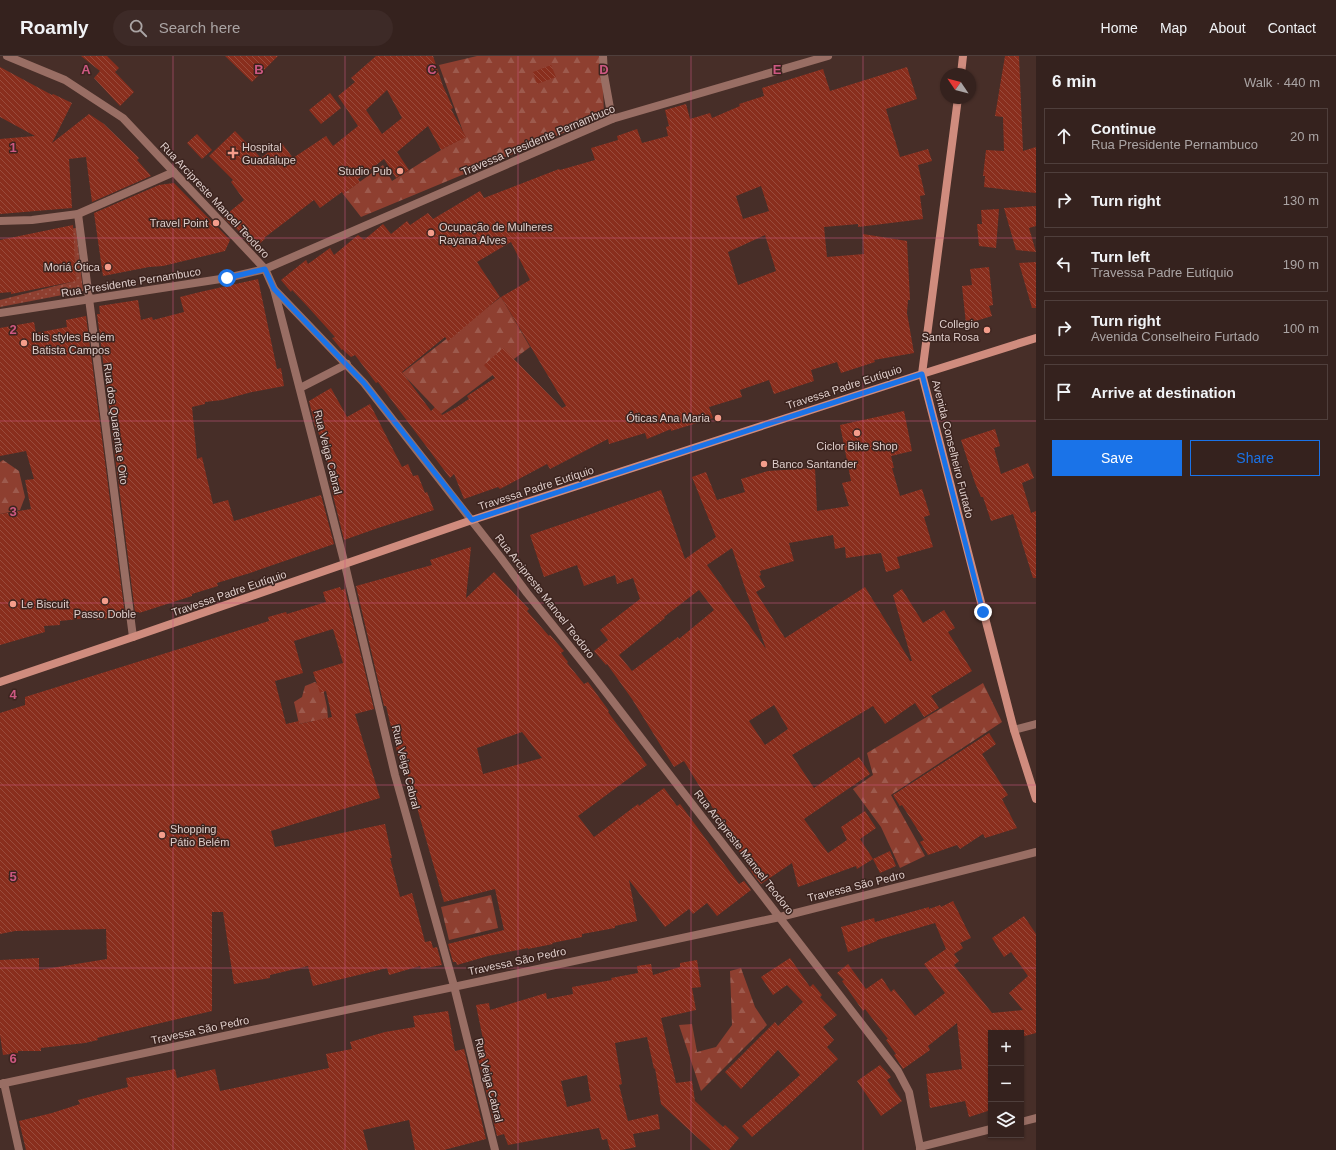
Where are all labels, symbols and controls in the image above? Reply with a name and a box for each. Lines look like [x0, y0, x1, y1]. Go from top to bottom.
search box [113, 10, 393, 46]
text: Roamly [20, 17, 89, 38]
icon: search [127, 17, 149, 39]
text: Search here [159, 19, 240, 36]
text: Home [1101, 20, 1138, 36]
text: Map [1160, 20, 1187, 36]
text: About [1209, 20, 1246, 36]
text: Contact [1268, 20, 1316, 36]
text: A [81, 62, 91, 77]
text: B [254, 62, 264, 77]
text: C [427, 62, 437, 77]
text: D [599, 62, 609, 77]
text: E [773, 62, 782, 77]
north arrow [940, 68, 976, 104]
text: 6 min [1052, 72, 1096, 91]
text: Walk · 440 m [1244, 75, 1320, 90]
street label: Travessa Presidente Pernambuco [459, 102, 617, 178]
text: Continue [1091, 120, 1156, 137]
icon: ahead [1053, 125, 1075, 147]
text: 20 m [1290, 129, 1319, 144]
text: Rua Presidente Pernambuco [1091, 137, 1258, 152]
text: 1 [9, 140, 17, 155]
street label: Rua Arcipreste Manoel Teodoro [158, 140, 272, 260]
place label: Hospital Guadalupe [242, 141, 296, 166]
marker: Hospital Guadalupe [227, 147, 239, 159]
place label: Studio Pub [338, 165, 392, 177]
marker: Studio Pub [395, 166, 405, 176]
icon: right [1053, 189, 1075, 211]
text: Turn right [1091, 192, 1161, 209]
text: 130 m [1283, 193, 1319, 208]
place label: Travel Point [150, 217, 208, 229]
marker: Travel Point [211, 218, 221, 228]
place label: Ocupação de Mulheres Rayana Alves [439, 221, 553, 246]
marker: Ocupação de Mulheres Rayana Alves [426, 228, 436, 238]
text: Turn left [1091, 248, 1150, 265]
icon: left [1053, 253, 1075, 275]
text: 190 m [1283, 257, 1319, 272]
place label: Moriá Ótica [44, 261, 101, 273]
marker: Moriá Ótica [103, 262, 113, 272]
street label: Rua Presidente Pernambuco [60, 265, 202, 299]
text: Travessa Padre Eutíquio [1091, 265, 1234, 280]
route start [218, 269, 236, 287]
text: Turn right [1091, 312, 1161, 329]
icon: right [1053, 317, 1075, 339]
place label: Collegio Santa Rosa [922, 318, 980, 343]
text: 100 m [1283, 321, 1319, 336]
text: 2 [9, 322, 17, 337]
marker: Collegio Santa Rosa [982, 325, 992, 335]
text: Avenida Conselheiro Furtado [1091, 329, 1259, 344]
place label: Ibis styles Belém Batista Campos [32, 331, 115, 356]
marker: Ibis styles Belém Batista Campos [19, 338, 29, 348]
street label: Rua dos Quarenta e Oito [102, 363, 130, 485]
street label: Travessa Padre Eutíquio [785, 363, 903, 411]
street label: Avenida Conselheiro Furtado [930, 379, 976, 519]
icon: arrive [1053, 381, 1075, 403]
text: Arrive at destination [1091, 384, 1236, 401]
street label: Rua Veiga Cabral [312, 409, 344, 495]
place label: Óticas Ana Maria [626, 412, 711, 424]
marker: Óticas Ana Maria [713, 413, 723, 423]
marker: Ciclor Bike Shop [852, 428, 862, 438]
place label: Ciclor Bike Shop [816, 440, 898, 452]
button: Save [1052, 440, 1182, 476]
button: Share [1190, 440, 1320, 476]
place label: Banco Santander [772, 458, 857, 470]
marker: Banco Santander [759, 459, 769, 469]
street label: Travessa Padre Eutíquio [477, 464, 595, 512]
text: 3 [9, 504, 17, 519]
street label: Rua Arcipreste Manoel Teodoro [493, 532, 597, 660]
street label: Travessa Padre Eutíquio [170, 568, 288, 618]
marker: Passo Doble [100, 596, 110, 606]
place label: Le Biscuit [21, 598, 69, 610]
marker: Le Biscuit [8, 599, 18, 609]
route end [974, 603, 992, 621]
place label: Passo Doble [74, 608, 136, 620]
text: 4 [9, 687, 17, 702]
street label: Rua Veiga Cabral [390, 724, 422, 810]
street label: Rua Arcipreste Manoel Teodoro [692, 788, 796, 916]
place label: Shopping Pátio Belém [170, 823, 229, 848]
marker: Shopping Pátio Belém [157, 830, 167, 840]
street label: Travessa São Pedro [806, 868, 906, 904]
text: 5 [9, 869, 17, 884]
street label: Travessa São Pedro [467, 945, 567, 977]
street label: Travessa São Pedro [150, 1014, 250, 1046]
map controls [988, 1030, 1024, 1138]
button: + [988, 1030, 1024, 1066]
street label: Rua Veiga Cabral [473, 1037, 505, 1123]
text: 6 [9, 1051, 17, 1066]
button: − [988, 1066, 1024, 1102]
button: layers [988, 1102, 1024, 1138]

